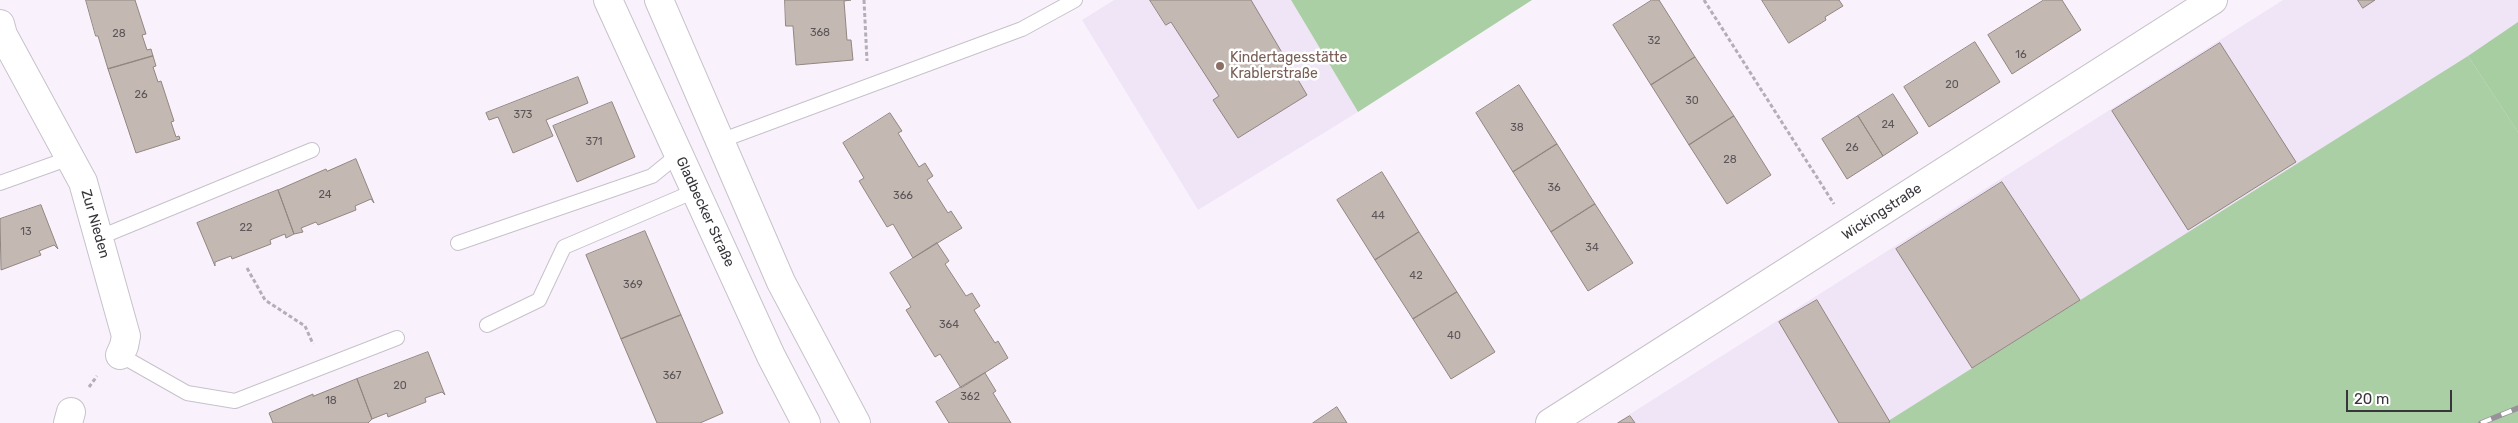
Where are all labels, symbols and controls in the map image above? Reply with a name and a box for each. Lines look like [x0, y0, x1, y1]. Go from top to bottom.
house number: 368 [810, 26, 830, 40]
house number: 28 [112, 27, 126, 41]
house number: 32 [1647, 34, 1661, 48]
house number: 16 [2015, 48, 2027, 62]
place label: Kindertagesstätte Krablerstraße [1230, 50, 1347, 82]
marker: Kindertagesstätte Krablerstraße [1214, 60, 1226, 72]
house number: 20 [1945, 78, 1959, 92]
house number: 26 [134, 88, 148, 102]
house number: 30 [1685, 94, 1699, 108]
house number: 373 [514, 108, 532, 122]
house number: 24 [1881, 118, 1895, 132]
house number: 38 [1510, 121, 1524, 135]
house number: 371 [586, 135, 602, 149]
house number: 26 [1845, 141, 1859, 155]
house number: 28 [1723, 153, 1737, 167]
street label: Gladbecker Straße [672, 154, 738, 270]
street label: Wickingstraße [1839, 180, 1925, 244]
house number: 36 [1547, 181, 1561, 195]
street label: Zur Nieden [77, 188, 113, 260]
house number: 24 [318, 188, 332, 202]
house number: 366 [893, 189, 913, 203]
house number: 44 [1371, 209, 1385, 223]
house number: 22 [240, 221, 252, 235]
house number: 13 [20, 225, 32, 239]
house number: 34 [1585, 241, 1599, 255]
house number: 42 [1409, 269, 1423, 283]
house number: 369 [623, 278, 643, 292]
house number: 364 [939, 318, 959, 332]
house number: 40 [1447, 329, 1461, 343]
house number: 367 [663, 369, 681, 383]
house number: 20 [393, 379, 407, 393]
scale bar [2348, 380, 2454, 412]
house number: 362 [960, 390, 980, 404]
text: 20 m [2354, 390, 2389, 408]
house number: 18 [325, 394, 337, 408]

